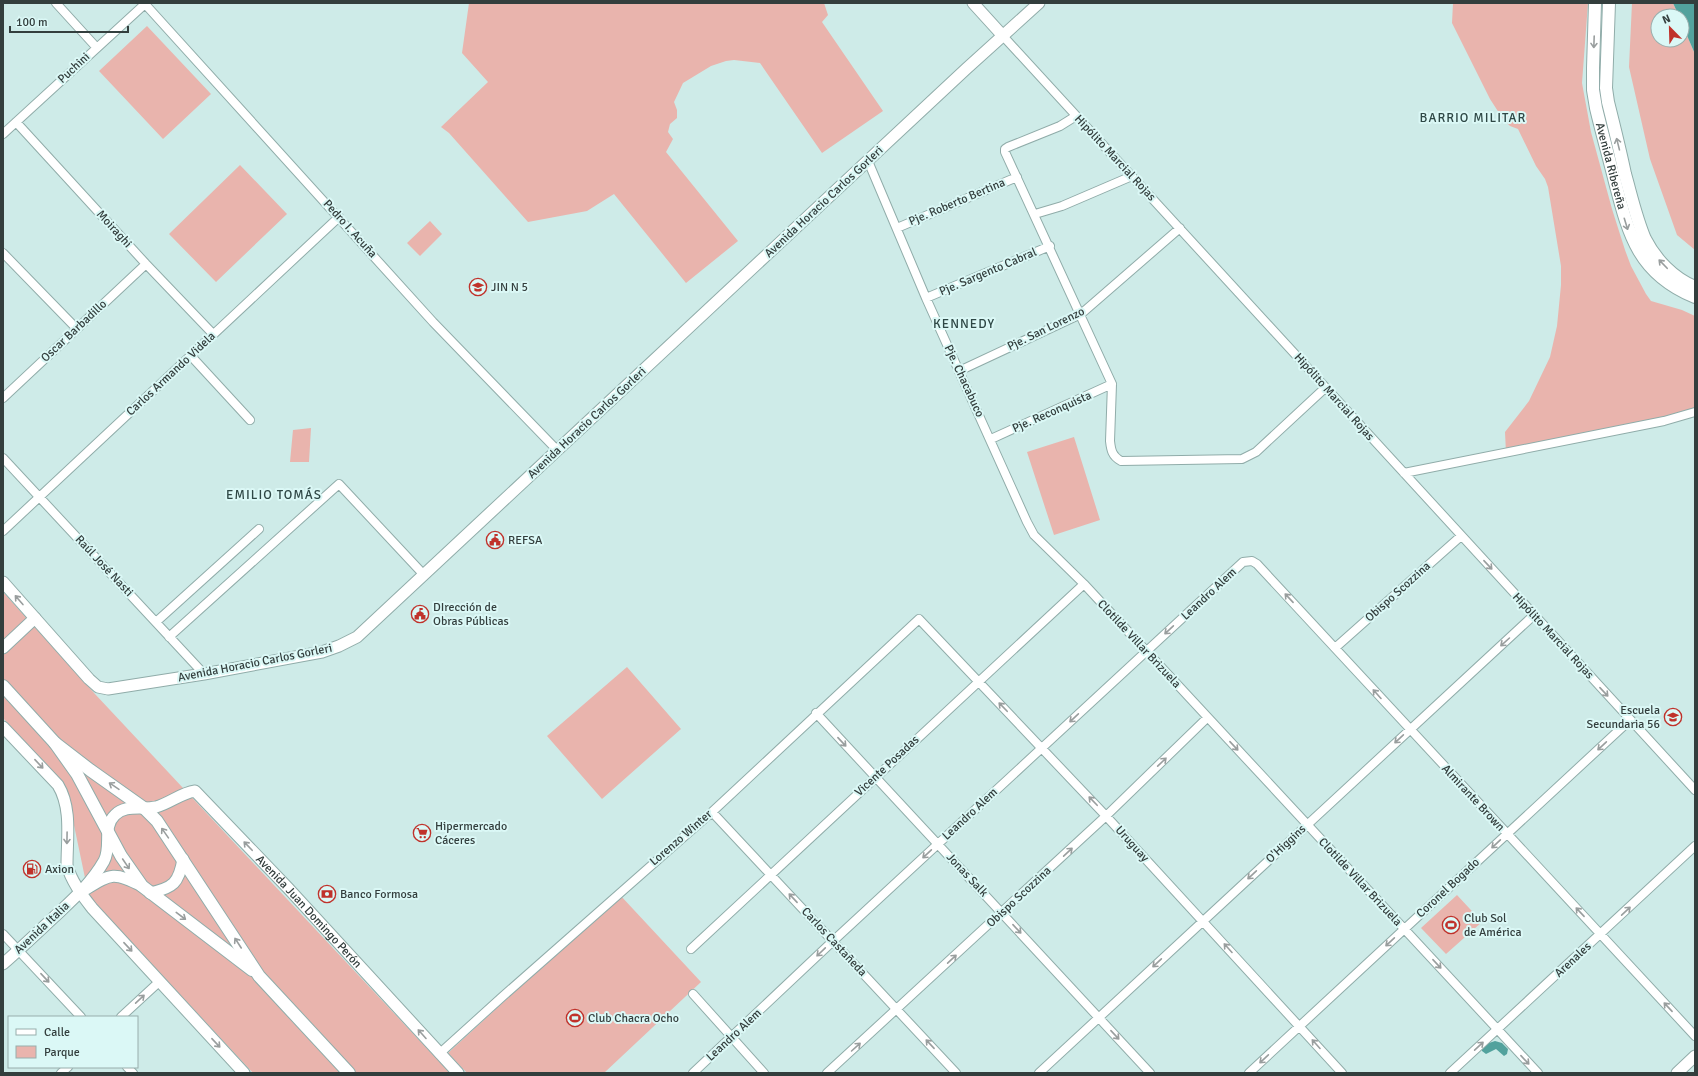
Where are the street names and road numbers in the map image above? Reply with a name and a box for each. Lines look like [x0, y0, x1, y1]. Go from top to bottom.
street label: Puchini [55, 49, 93, 87]
street label: Hipólito Marcial Rojas [1071, 112, 1159, 204]
street label: Avenida Ribereña [1592, 121, 1629, 211]
street label: Avenida Horacio Carlos Gorleri [762, 143, 886, 261]
street label: Pje. Roberto Bertina [907, 175, 1007, 229]
street label: Pedro I. Acuña [320, 197, 380, 261]
street label: Moiraghi [93, 207, 135, 251]
street label: Pje. Sargento Cabral [937, 245, 1039, 299]
street label: Oscar Barbadillo [38, 297, 110, 365]
street label: Pje. San Lorenzo [1005, 304, 1087, 354]
street label: Carlos Armando Videla [123, 329, 219, 419]
street label: Pje. Chacabuco [941, 342, 987, 420]
street label: Hipólito Marcial Rojas [1291, 350, 1377, 444]
street label: Avenida Horacio Carlos Gorleri [525, 364, 649, 482]
street label: Pje. Reconquista [1010, 388, 1094, 436]
street label: Raúl José Nasti [72, 532, 136, 600]
street label: Obispo Scozzina [1362, 559, 1434, 625]
street label: Leandro Alem [1178, 565, 1240, 623]
street label: Hipólito Marcial Rojas [1509, 590, 1597, 682]
street label: Clotilde Villar Brizuela [1094, 597, 1184, 691]
street label: Avenida Horacio Carlos Gorleri [177, 641, 333, 685]
street label: Vicente Posadas [852, 732, 922, 800]
street label: Almirante Brown [1438, 761, 1508, 835]
street label: Leandro Alem [939, 785, 1001, 843]
street label: Lorenzo Winter [647, 807, 716, 869]
street label: O'Higgins [1263, 822, 1309, 866]
street label: Uruguay [1112, 823, 1152, 865]
street label: Clotilde Villar Brizuela [1315, 835, 1405, 929]
street label: Jonas Salk [943, 850, 991, 900]
street label: Avenida Juan Domingo Perón [253, 852, 365, 971]
street label: Coronel Bogado [1413, 855, 1483, 921]
street label: Obispo Scozzina [984, 863, 1054, 931]
street label: Avenida Italia [11, 899, 73, 957]
street label: Carlos Castañeda [798, 904, 870, 980]
street label: Arenales [1551, 939, 1595, 981]
street label: Leandro Alem [703, 1006, 765, 1064]

